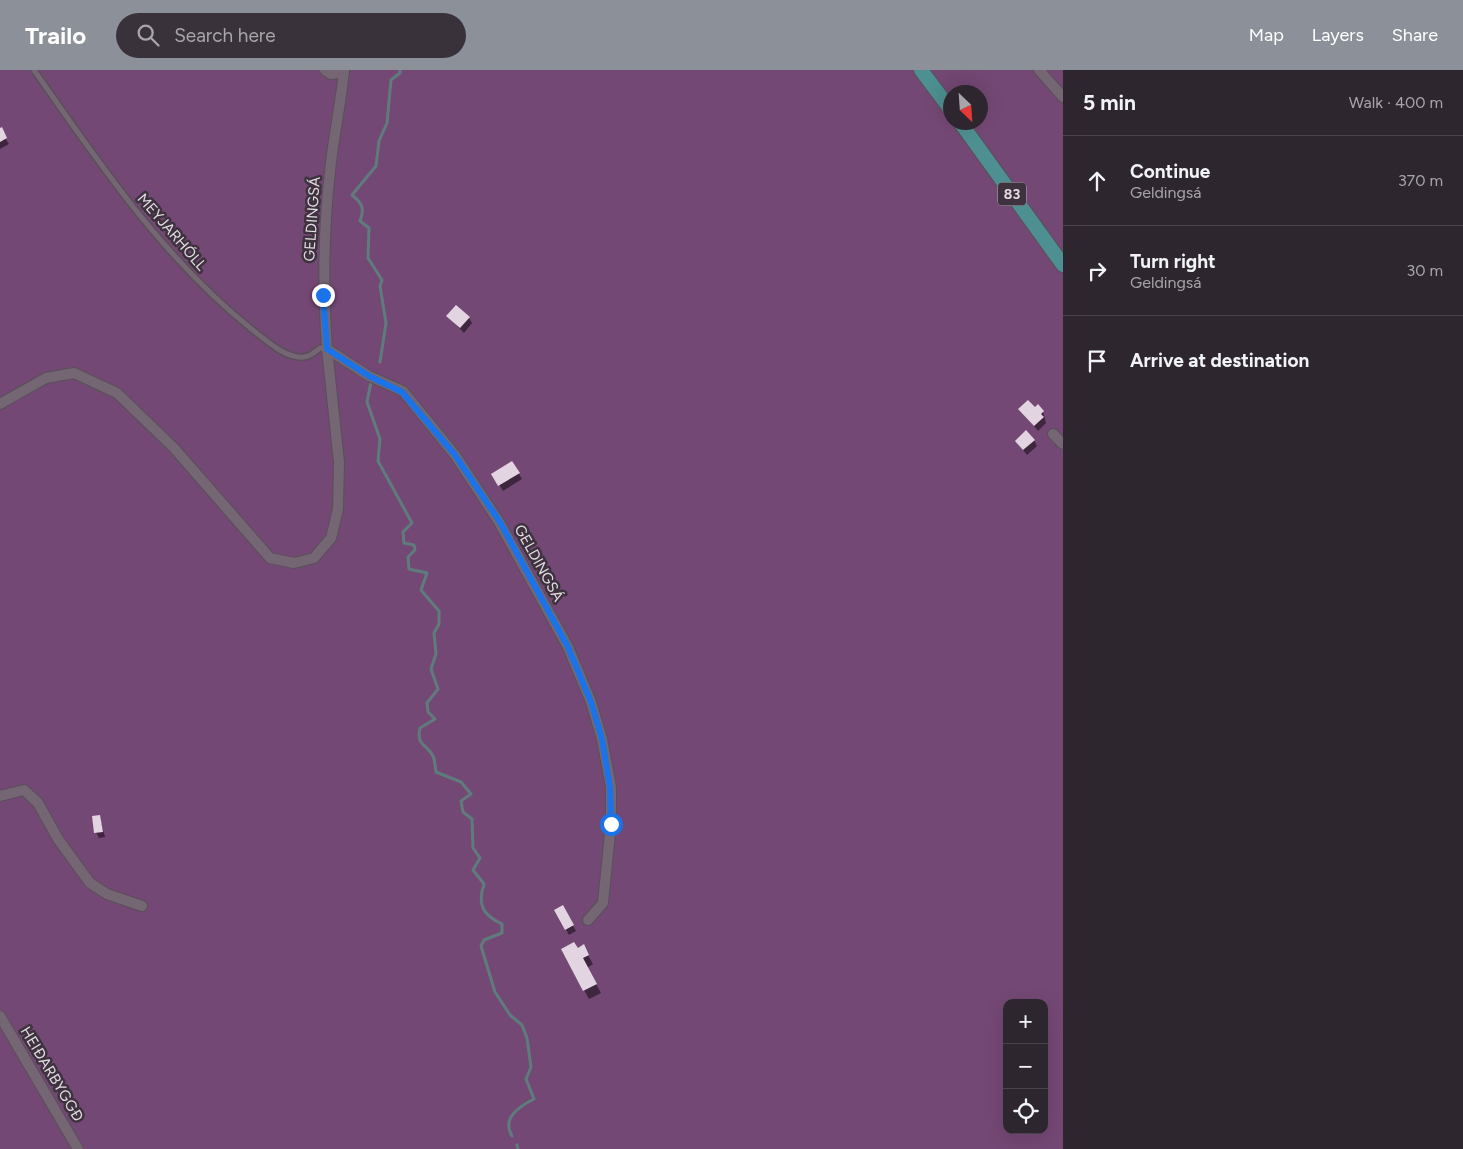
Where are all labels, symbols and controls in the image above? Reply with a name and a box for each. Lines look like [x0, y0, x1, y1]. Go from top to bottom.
search box [116, 13, 466, 58]
text: Trailo [25, 21, 86, 50]
icon: search [134, 21, 162, 49]
text: Search here [174, 24, 276, 47]
text: Map [1249, 24, 1284, 46]
text: Layers [1312, 24, 1364, 46]
text: Share [1392, 24, 1438, 46]
north arrow [943, 85, 988, 130]
text: 5 min [1083, 90, 1136, 115]
text: Walk · 400 m [1349, 93, 1443, 112]
text: Continue [1130, 160, 1210, 183]
icon: ahead [1083, 167, 1111, 195]
text: 370 m [1398, 171, 1443, 190]
street label: GELDINGSÁ [300, 176, 324, 262]
road number: 83 [998, 182, 1026, 206]
text: Geldingsá [1130, 183, 1201, 202]
street label: MEYJARHÓLL [134, 190, 211, 274]
text: Turn right [1130, 250, 1216, 273]
icon: right [1083, 257, 1111, 285]
text: 30 m [1406, 261, 1443, 280]
text: Geldingsá [1130, 273, 1201, 292]
route end [312, 284, 335, 307]
icon: arrive [1083, 347, 1111, 375]
text: Arrive at destination [1130, 349, 1309, 372]
street label: GELDINGSÁ [511, 522, 567, 604]
route start [600, 813, 623, 836]
map controls [1003, 999, 1048, 1134]
button: + [1003, 999, 1048, 1044]
street label: HEIÐARBYGGÐ [17, 1023, 87, 1125]
button: − [1003, 1044, 1048, 1089]
button: locate [1003, 1089, 1048, 1134]

